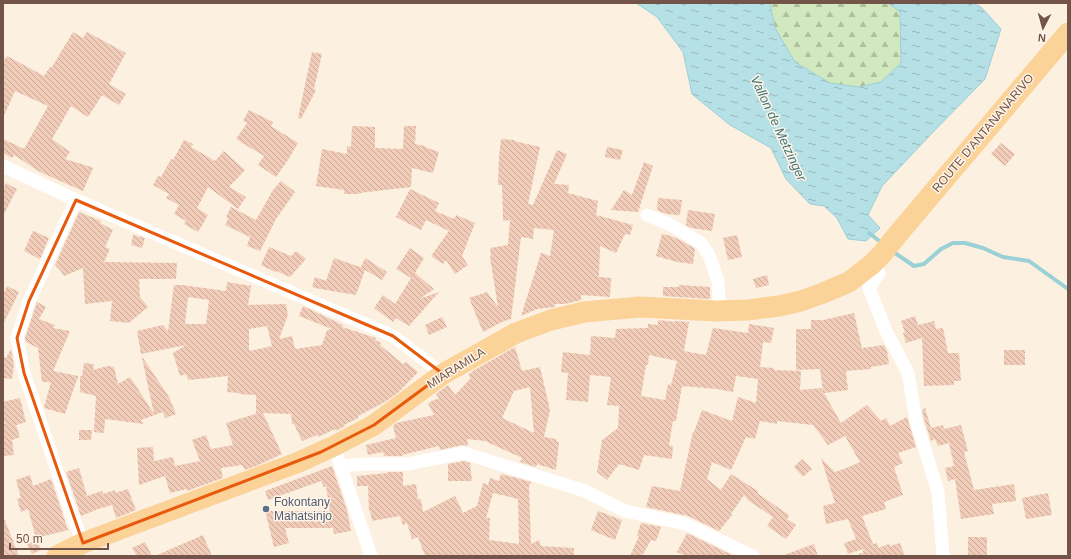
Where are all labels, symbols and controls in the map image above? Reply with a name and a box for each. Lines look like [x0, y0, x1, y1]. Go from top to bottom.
north arrow [1023, 8, 1063, 48]
text: N [1037, 32, 1047, 44]
street label: ROUTE D'ANTANANARIVO [929, 71, 1037, 195]
water label: Vallon de Metzinger [748, 73, 810, 184]
street label: MIARAMILA [424, 345, 488, 391]
place label: Fokontany Mahatsinjo [274, 495, 332, 523]
marker: Fokontany Mahatsinjo [261, 504, 271, 514]
scale bar [10, 525, 108, 551]
text: 50 m [16, 532, 43, 546]

